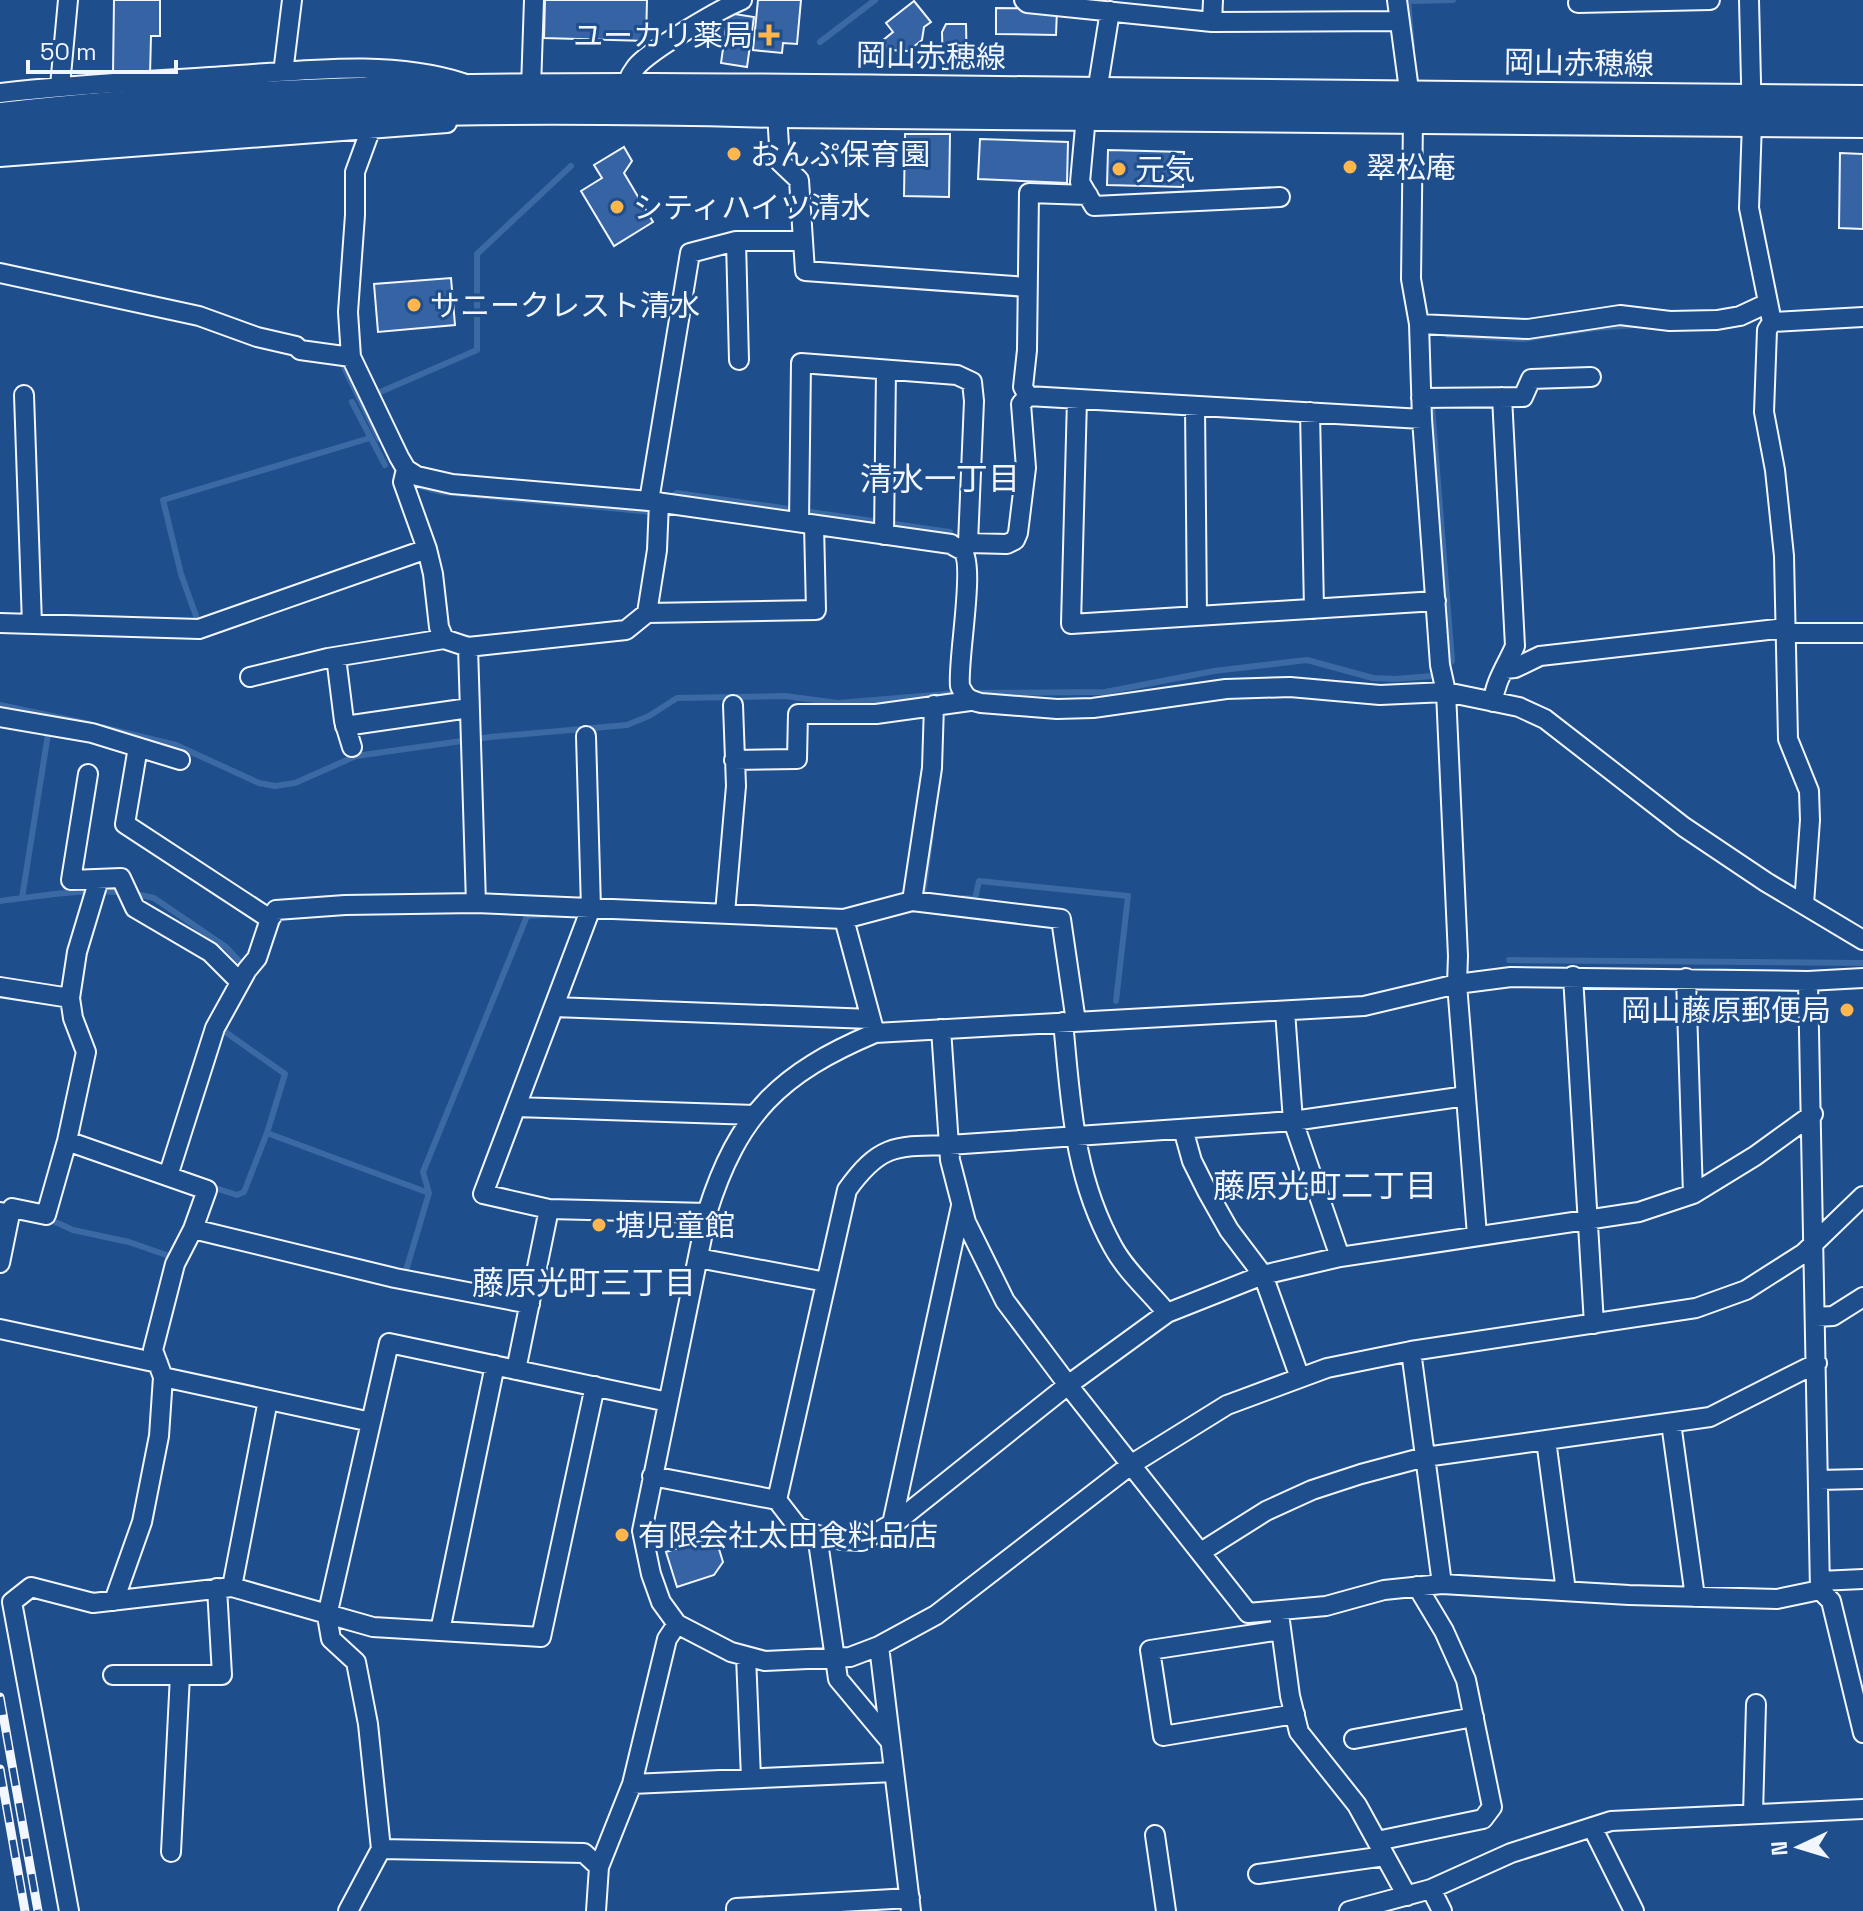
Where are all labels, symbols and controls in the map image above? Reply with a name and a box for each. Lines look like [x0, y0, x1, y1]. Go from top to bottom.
place label: ユーカリ薬局 [573, 16, 753, 55]
scale bar [28, 24, 176, 74]
marker: ユーカリ薬局 [760, 26, 778, 44]
street label: 岡山赤穂線 [856, 35, 1006, 77]
text: 50 m [40, 36, 97, 67]
street label: 岡山赤穂線 [1504, 42, 1654, 84]
place label: おんぷ保育園 [750, 135, 930, 174]
marker: おんぷ保育園 [725, 145, 743, 163]
place label: 翠松庵 [1366, 148, 1456, 187]
place label: 元気 [1135, 150, 1195, 189]
marker: 翠松庵 [1341, 158, 1359, 176]
marker: 元気 [1110, 160, 1128, 178]
place label: シティハイツ清水 [633, 188, 871, 227]
marker: シティハイツ清水 [608, 198, 626, 216]
place label: サニークレスト清水 [430, 286, 700, 325]
marker: サニークレスト清水 [405, 296, 423, 314]
district label: 清水一丁目 [860, 459, 1020, 499]
place label: 岡山藤原郵便局 [1621, 991, 1831, 1030]
marker: 岡山藤原郵便局 [1838, 1001, 1856, 1019]
district label: 藤原光町二丁目 [1213, 1166, 1437, 1206]
place label: 塘児童館 [615, 1206, 735, 1245]
marker: 塘児童館 [590, 1216, 608, 1234]
district label: 藤原光町三丁目 [472, 1263, 696, 1303]
place label: 有限会社太田食料品店 [638, 1516, 938, 1555]
marker: 有限会社太田食料品店 [613, 1526, 631, 1544]
north arrow [1759, 1807, 1839, 1887]
text: N [1765, 1840, 1794, 1857]

